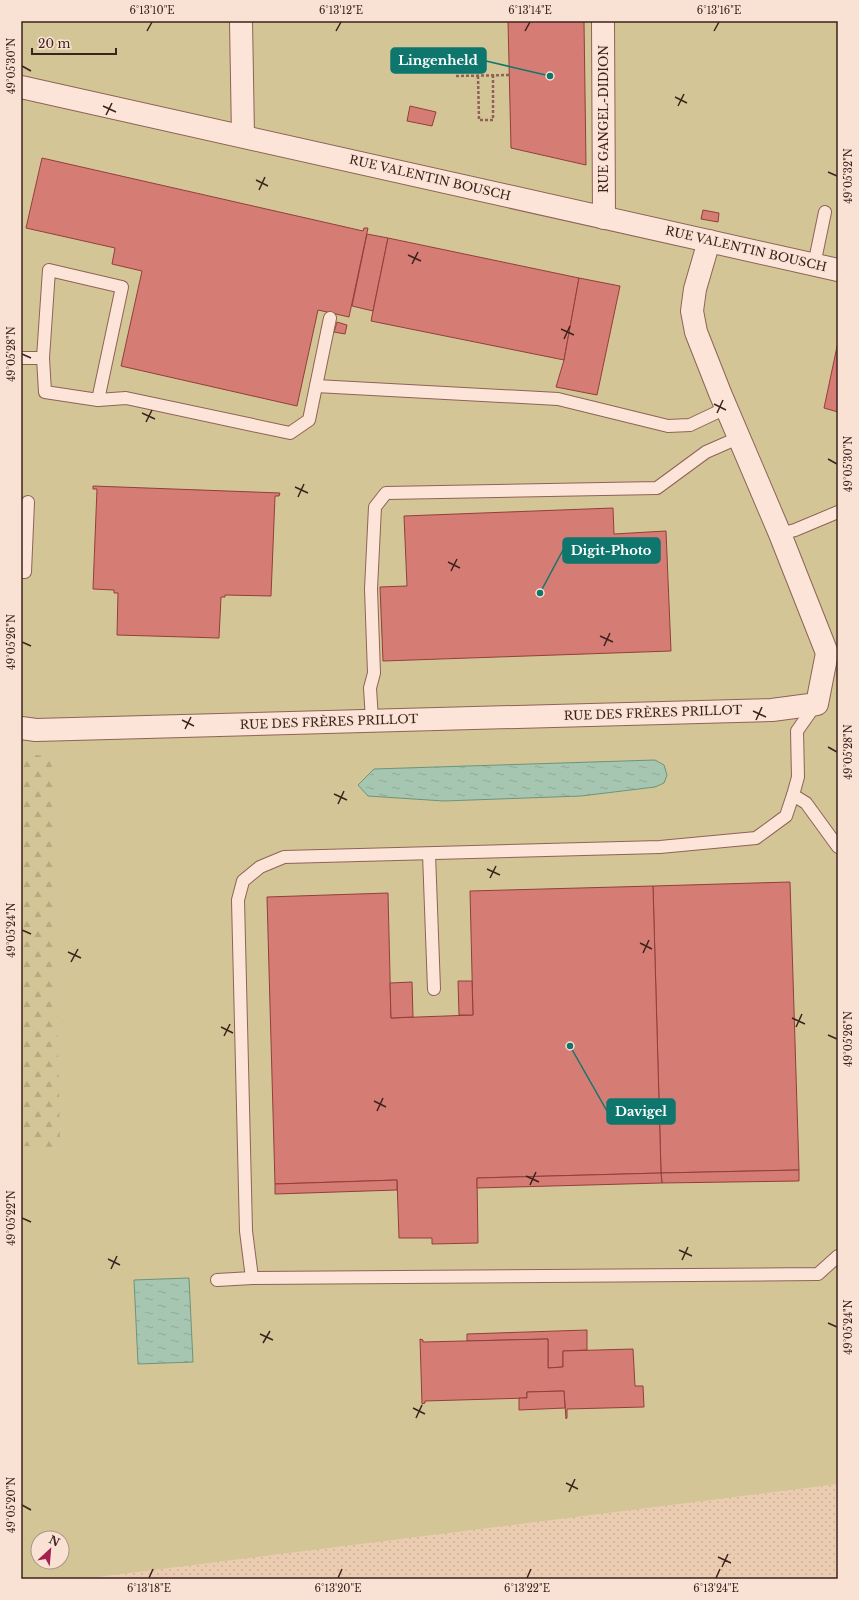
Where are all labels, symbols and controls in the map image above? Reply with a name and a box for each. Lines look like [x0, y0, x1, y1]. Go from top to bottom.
text: 6°13'10"E [129, 4, 175, 17]
text: 6°13'12"E [319, 4, 363, 17]
text: 6°13'14"E [508, 4, 552, 17]
text: 6°13'16"E [697, 4, 741, 17]
scale bar [32, 30, 116, 56]
text: 20 m [38, 36, 70, 51]
text: 49°05'30"N [5, 38, 18, 94]
street label: RUE GANGEL-DIDION [596, 45, 611, 193]
callout: Lingenheld [391, 48, 486, 73]
text: Lingenheld [398, 52, 478, 69]
text: 49°05'32"N [842, 148, 855, 204]
street label: RUE VALENTIN BOUSCH [348, 152, 512, 203]
street label: RUE VALENTIN BOUSCH [664, 223, 828, 274]
text: 49°05'28"N [5, 326, 18, 382]
text: 49°05'30"N [842, 436, 855, 492]
callout: Digit-Photo [563, 538, 660, 563]
text: Digit-Photo [571, 542, 652, 559]
text: 49°05'26"N [5, 614, 18, 670]
street label: RUE DES FRÈRES PRILLOT [563, 701, 743, 723]
street label: RUE DES FRÈRES PRILLOT [239, 710, 419, 732]
text: 49°05'28"N [842, 724, 855, 780]
text: 49°05'24"N [5, 902, 18, 958]
text: 49°05'26"N [842, 1011, 855, 1067]
callout: Davigel [607, 1099, 675, 1124]
text: Davigel [615, 1103, 667, 1120]
text: 49°05'22"N [5, 1190, 18, 1246]
text: 49°05'24"N [842, 1299, 855, 1355]
text: 49°05'20"N [5, 1477, 18, 1533]
north arrow [30, 1530, 70, 1570]
text: N [47, 1532, 63, 1550]
text: 6°13'18"E [127, 1582, 171, 1595]
text: 6°13'20"E [315, 1582, 361, 1595]
text: 6°13'22"E [504, 1582, 550, 1595]
text: 6°13'24"E [693, 1582, 739, 1595]

